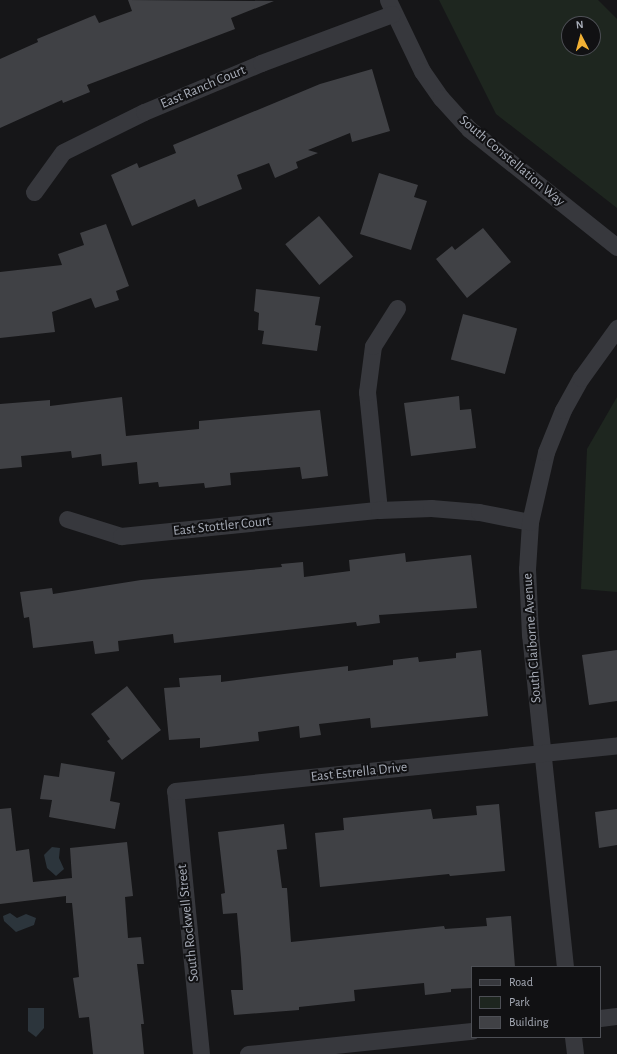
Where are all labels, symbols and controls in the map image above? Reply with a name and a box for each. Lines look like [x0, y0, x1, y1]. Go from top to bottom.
north arrow [561, 16, 601, 56]
text: N [575, 19, 584, 30]
street label: East Ranch Court [158, 62, 248, 112]
street label: South Constellation Way [456, 112, 568, 210]
street label: East Stottler Court [172, 513, 272, 539]
street label: South Claiborne Avenue [519, 572, 545, 704]
street label: East Estrella Drive [310, 759, 408, 785]
street label: South Rockwell Street [173, 863, 203, 983]
legend [471, 966, 601, 1038]
text: Road [509, 976, 533, 988]
text: Park [509, 996, 530, 1008]
text: Building [509, 1016, 549, 1028]

